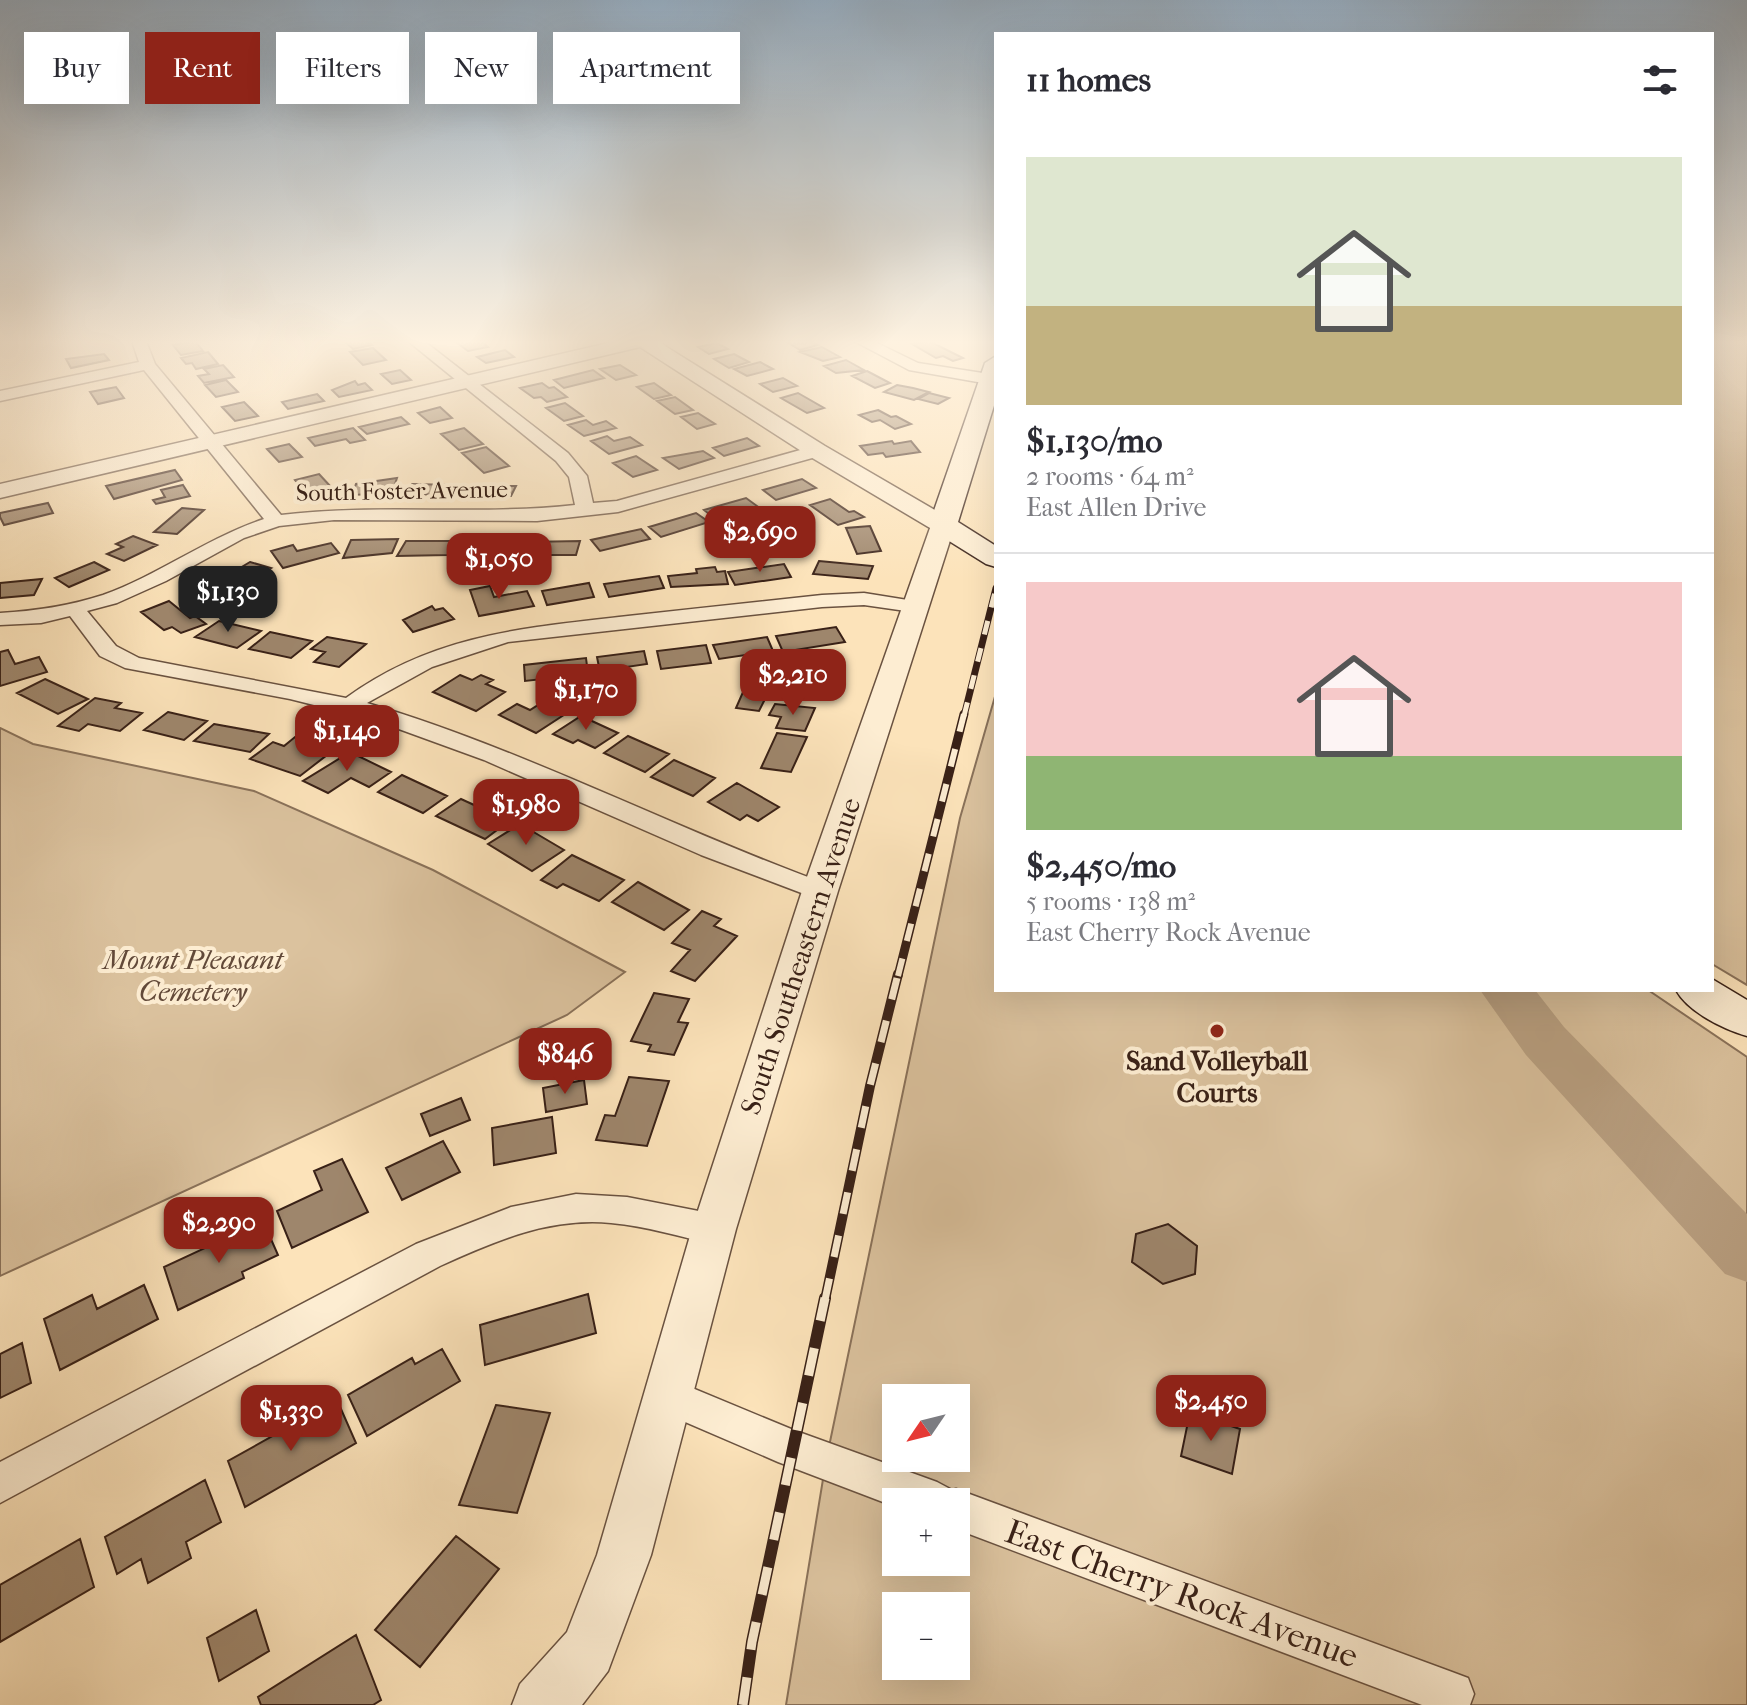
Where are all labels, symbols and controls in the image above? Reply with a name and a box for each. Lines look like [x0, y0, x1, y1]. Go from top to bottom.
chip: Buy [24, 32, 129, 104]
chip: Rent [145, 32, 260, 104]
chip: Filters [276, 32, 409, 104]
chip: New [425, 32, 537, 104]
chip: Apartment [553, 32, 740, 104]
icon: filters [1638, 58, 1682, 102]
text: 11 homes [1026, 60, 1151, 100]
icon: home [1282, 209, 1426, 353]
text: $1,130/mo [1026, 421, 1162, 461]
text: 2 rooms · 64 m² [1026, 461, 1194, 492]
street label: South Foster Avenue [296, 475, 508, 507]
text: East Allen Drive [1026, 492, 1206, 523]
pin: $2,690 [695, 506, 825, 574]
text: $2,690 [723, 516, 797, 547]
pin: $1,050 [434, 533, 564, 601]
text: $1,050 [465, 543, 533, 574]
pin: $1,130 [163, 566, 293, 634]
text: $1,130 [196, 576, 260, 607]
icon: home [1282, 634, 1426, 778]
pin: $2,210 [728, 649, 858, 717]
text: $2,210 [758, 659, 828, 690]
pin: $1,170 [521, 664, 651, 732]
text: $1,170 [553, 674, 619, 705]
pin: $1,140 [282, 705, 412, 773]
text: $1,140 [313, 715, 381, 746]
pin: $1,980 [461, 779, 591, 847]
text: $1,980 [491, 789, 561, 820]
street label: South Southeastern Avenue [734, 793, 867, 1119]
text: $2,450/mo [1026, 846, 1176, 886]
text: 5 rooms · 138 m² [1026, 886, 1195, 917]
text: East Cherry Rock Avenue [1026, 917, 1311, 948]
park label: Mount Pleasant Cemetery [101, 943, 285, 1008]
marker: Sand Volleyball Courts [1208, 1022, 1226, 1040]
pin: $846 [518, 1028, 612, 1096]
text: $846 [537, 1038, 593, 1069]
place label: Sand Volleyball Courts [1126, 1044, 1308, 1109]
pin: $2,290 [154, 1197, 284, 1265]
text: $2,290 [182, 1207, 256, 1238]
pin: $2,450 [1146, 1375, 1276, 1443]
north arrow [882, 1384, 970, 1472]
map controls [882, 1384, 970, 1680]
pin: $1,330 [226, 1385, 356, 1453]
text: $2,450 [1174, 1385, 1248, 1416]
text: $1,330 [259, 1395, 323, 1426]
button: + [882, 1488, 970, 1576]
street label: East Cherry Rock Avenue [1000, 1511, 1364, 1676]
button: − [882, 1592, 970, 1680]

